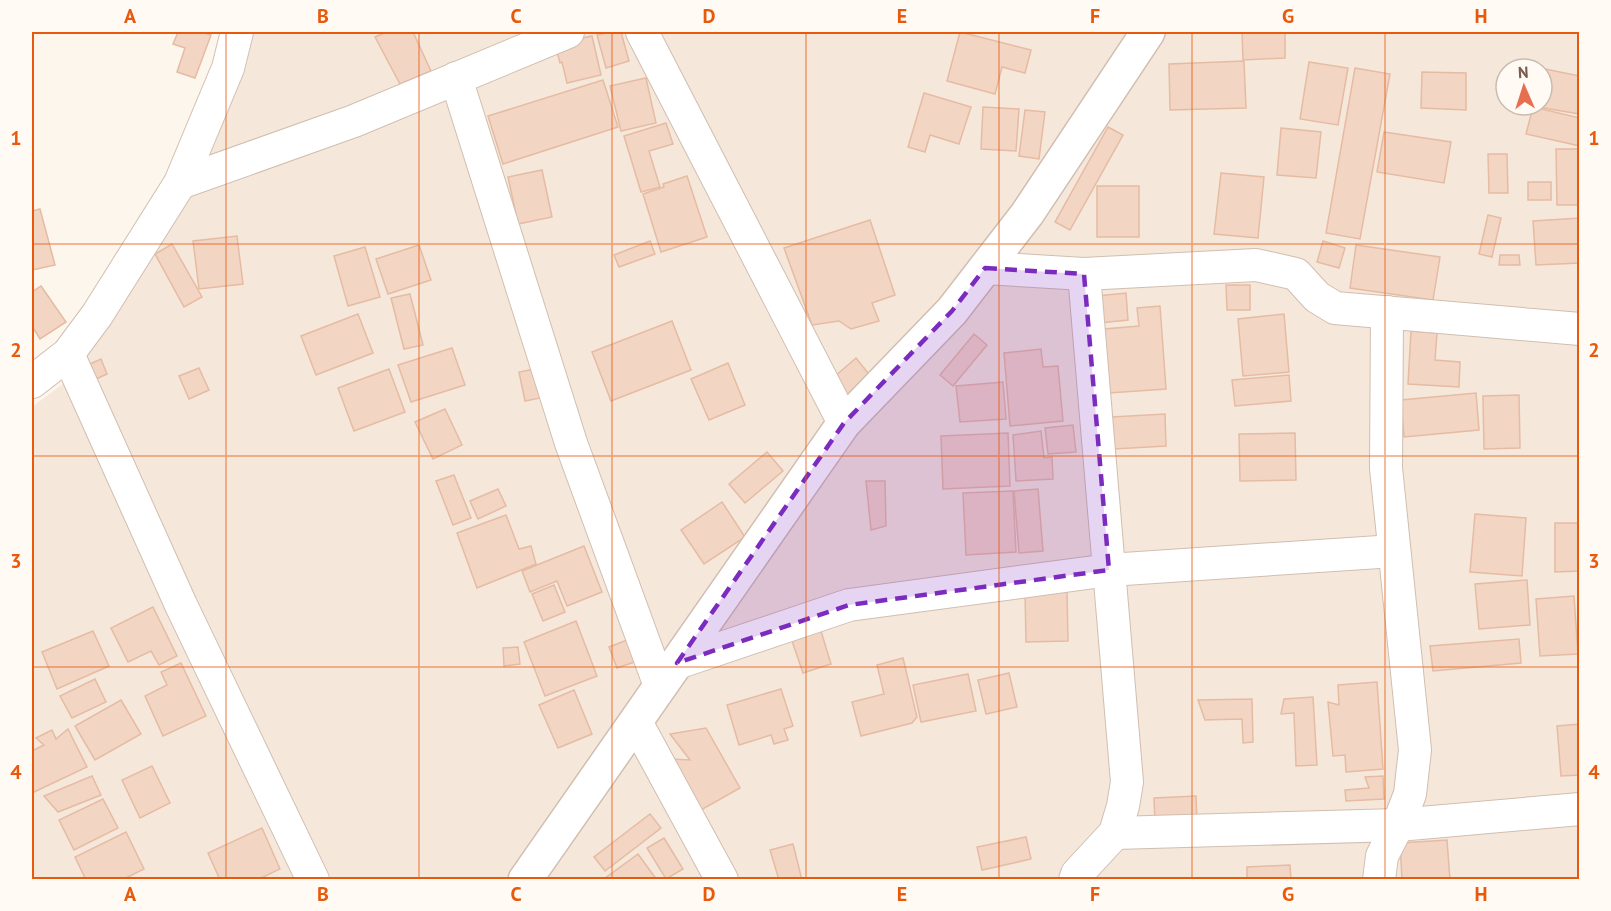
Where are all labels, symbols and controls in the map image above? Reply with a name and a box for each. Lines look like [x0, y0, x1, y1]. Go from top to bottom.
text: A [124, 3, 137, 29]
text: B [317, 3, 329, 29]
text: C [510, 3, 522, 29]
text: D [703, 3, 716, 29]
text: E [897, 3, 907, 29]
text: F [1090, 3, 1100, 29]
text: G [1282, 3, 1294, 29]
text: H [1474, 3, 1488, 29]
north arrow [1494, 57, 1554, 117]
text: N [1517, 62, 1529, 82]
text: 1 [10, 125, 22, 151]
text: 1 [1588, 125, 1600, 151]
text: 2 [10, 337, 22, 363]
text: 2 [1588, 337, 1600, 363]
text: 3 [10, 548, 22, 574]
text: 3 [1588, 548, 1600, 574]
text: 4 [10, 759, 22, 785]
text: 4 [1588, 759, 1600, 785]
text: A [124, 881, 137, 907]
text: B [317, 881, 329, 907]
text: C [510, 881, 522, 907]
text: D [703, 881, 716, 907]
text: E [897, 881, 907, 907]
text: F [1090, 881, 1100, 907]
text: G [1282, 881, 1294, 907]
text: H [1474, 881, 1488, 907]

